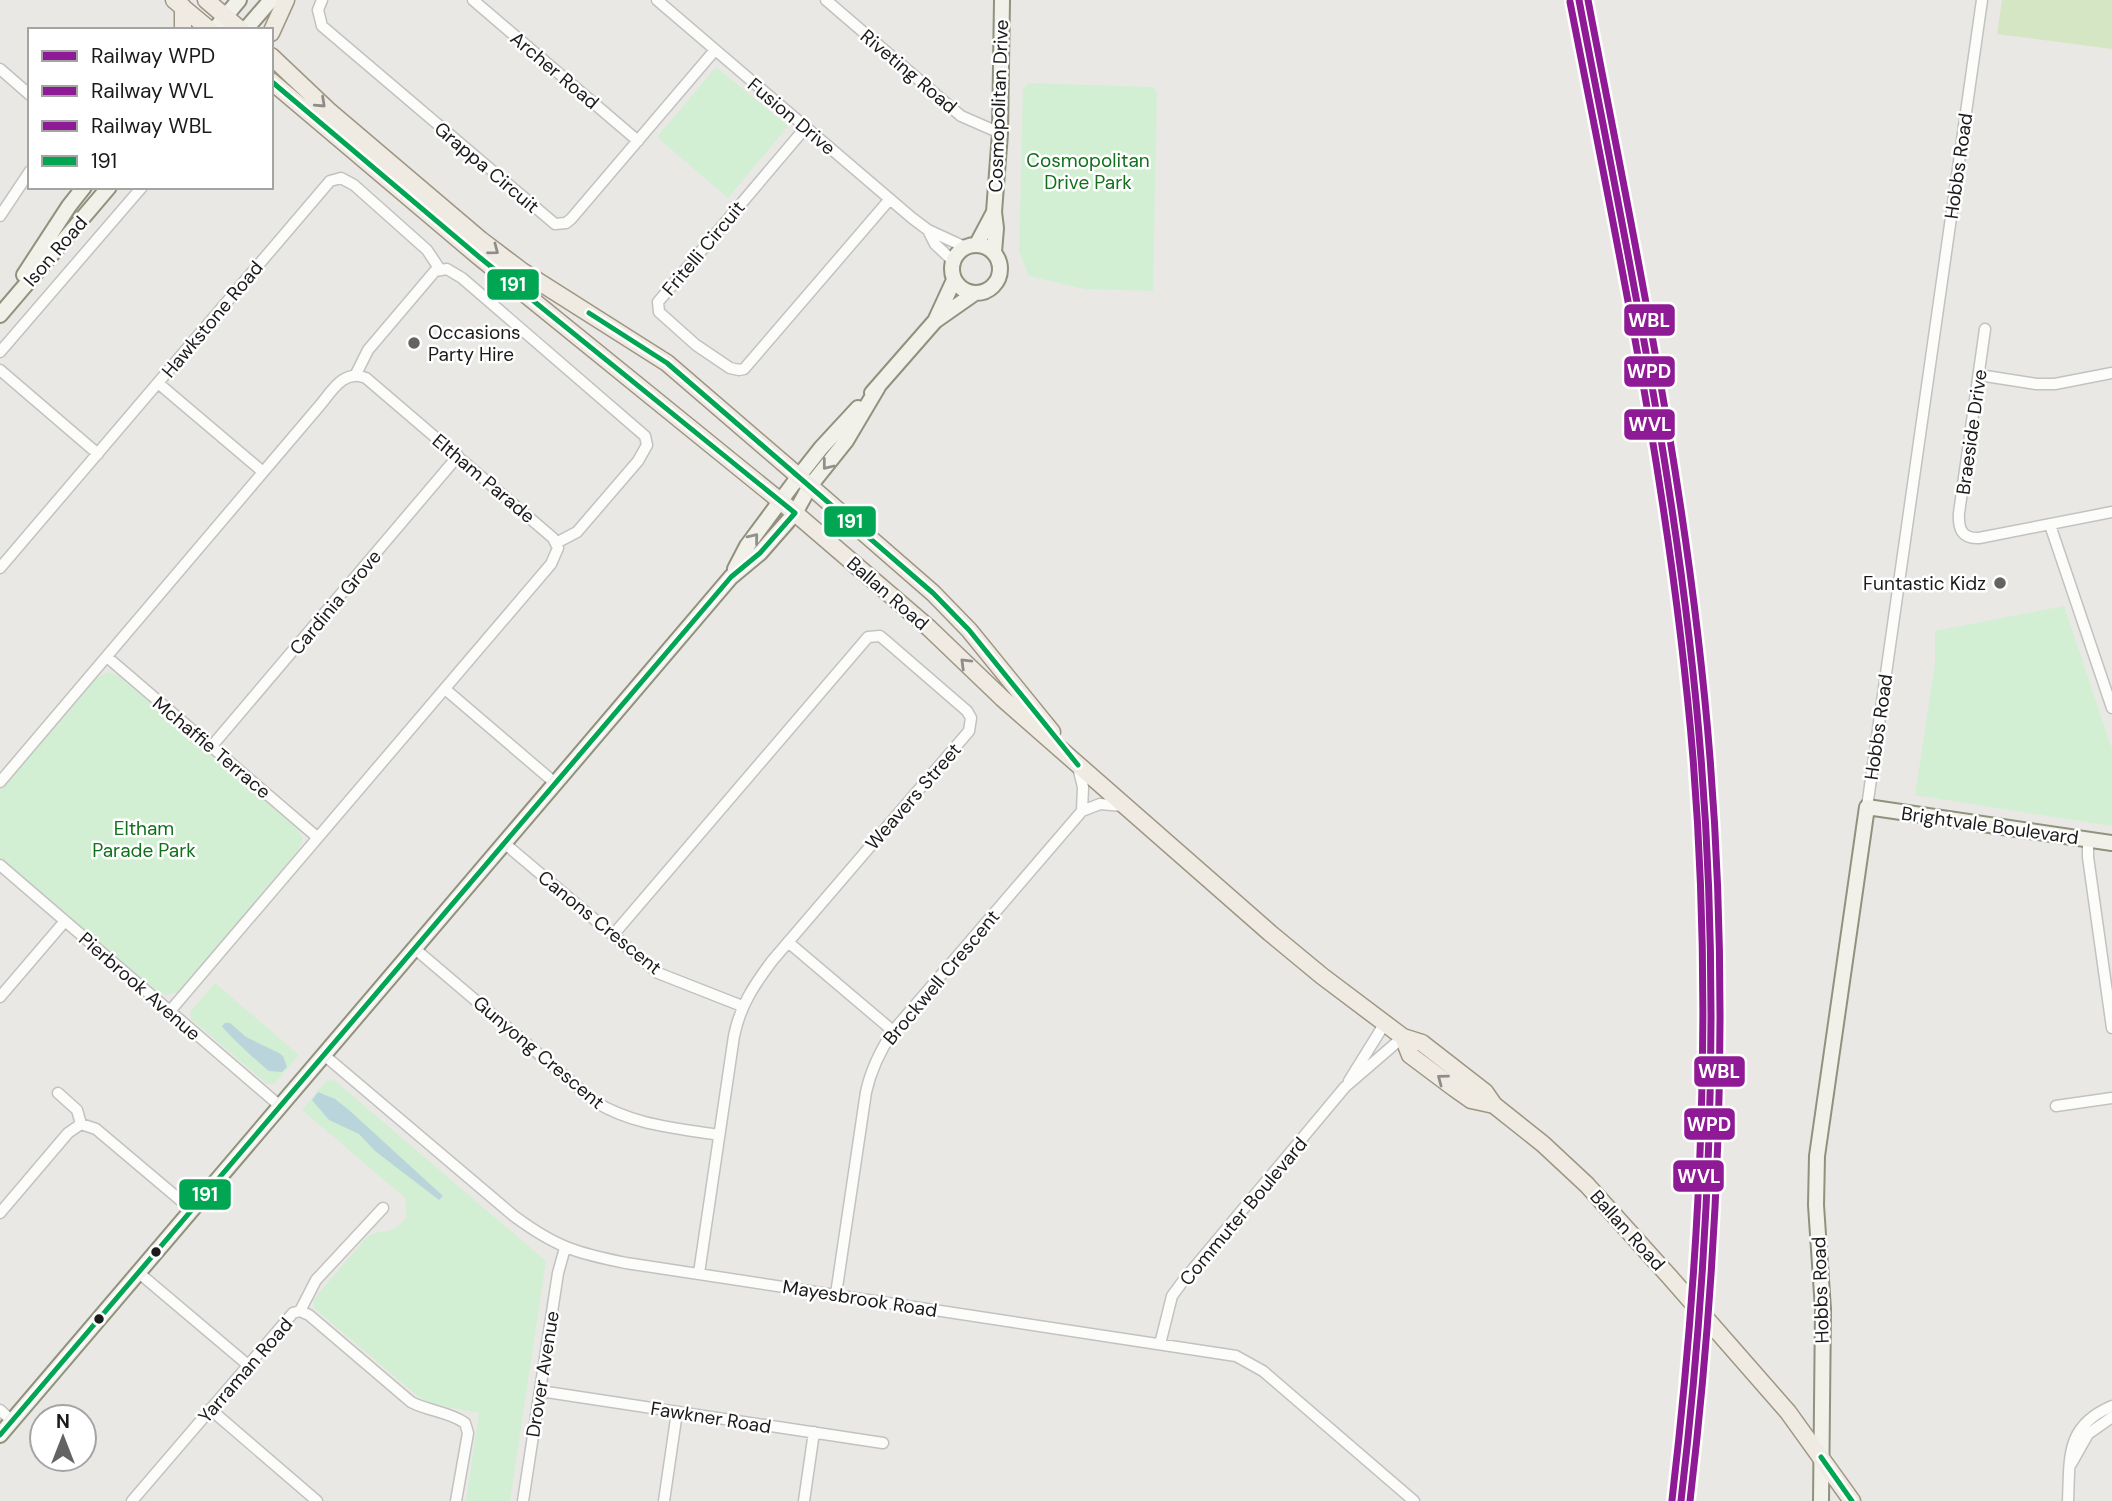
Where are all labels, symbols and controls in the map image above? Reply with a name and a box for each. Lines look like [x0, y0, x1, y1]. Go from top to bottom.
street label: Cosmopolitan Drive [983, 19, 1014, 193]
street label: Riveting Road [855, 24, 962, 119]
street label: Archer Road [505, 26, 604, 115]
legend [28, 28, 273, 189]
text: Railway WPD [91, 42, 215, 70]
street label: Fusion Drive [743, 72, 841, 160]
text: Railway WVL [91, 77, 214, 105]
one-way arrow [313, 94, 326, 107]
street label: Hobbs Road [1939, 111, 1978, 221]
text: Railway WBL [91, 112, 212, 140]
street label: Grappa Circuit [429, 116, 544, 219]
text: 191 [91, 147, 117, 175]
park label: Cosmopolitan Drive Park [1026, 148, 1150, 195]
street label: Fritelli Circuit [656, 196, 750, 301]
street label: Ison Road [18, 211, 93, 292]
one-way arrow [486, 242, 499, 254]
street label: Hawkstone Road [156, 256, 269, 383]
line badge: 191 [486, 268, 540, 301]
text: 191 [500, 272, 526, 297]
line badge: WBL [1623, 303, 1676, 337]
text: WBL [1628, 308, 1670, 333]
place label: Occasions Party Hire [428, 320, 521, 367]
marker: Occasions Party Hire [406, 335, 422, 351]
line badge: WPD [1623, 355, 1676, 388]
text: WPD [1627, 359, 1671, 384]
street label: Braeside Drive [1950, 368, 1993, 496]
line badge: WVL [1623, 408, 1676, 441]
text: WVL [1628, 412, 1672, 437]
street label: Eltham Parade [427, 428, 540, 529]
one-way arrow [823, 456, 835, 469]
line badge: 191 [823, 505, 877, 538]
text: 191 [837, 509, 863, 534]
one-way arrow [746, 534, 758, 547]
street label: Cardinia Grove [284, 544, 387, 660]
street label: Ballan Road [841, 551, 934, 636]
place label: Funtastic Kidz [1863, 571, 1986, 596]
marker: Funtastic Kidz [1992, 575, 2008, 591]
one-way arrow [961, 659, 974, 672]
street label: Hobbs Road [1859, 672, 1898, 782]
street label: Mchaffie Terrace [147, 691, 276, 804]
street label: Weavers Street [860, 738, 967, 855]
street label: Brightvale Boulevard [1900, 801, 2080, 850]
park label: Eltham Parade Park [92, 816, 196, 863]
street label: Canons Crescent [533, 865, 667, 980]
street label: Brockwell Crescent [878, 905, 1005, 1050]
street label: Pierbrook Avenue [73, 927, 206, 1046]
street label: Gunyong Crescent [468, 990, 610, 1115]
line badge: WBL [1693, 1055, 1746, 1088]
text: WBL [1698, 1059, 1740, 1084]
one-way arrow [1437, 1074, 1450, 1087]
line badge: WPD [1683, 1107, 1736, 1141]
text: WPD [1687, 1112, 1731, 1137]
street label: Commuter Boulevard [1174, 1132, 1313, 1291]
line badge: WVL [1672, 1159, 1725, 1193]
text: WVL [1677, 1164, 1721, 1189]
line badge: 191 [178, 1178, 232, 1211]
text: 191 [192, 1182, 218, 1207]
street label: Ballan Road [1585, 1185, 1671, 1276]
street label: Hobbs Road [1806, 1236, 1835, 1344]
unlabelled marker [149, 1245, 163, 1259]
street label: Mayesbrook Road [781, 1274, 939, 1323]
street label: Drover Avenue [520, 1309, 565, 1439]
unlabelled marker [92, 1312, 106, 1326]
street label: Yarraman Road [193, 1312, 298, 1428]
street label: Fawkner Road [649, 1396, 773, 1439]
north arrow [28, 1403, 98, 1473]
text: N [56, 1409, 70, 1434]

